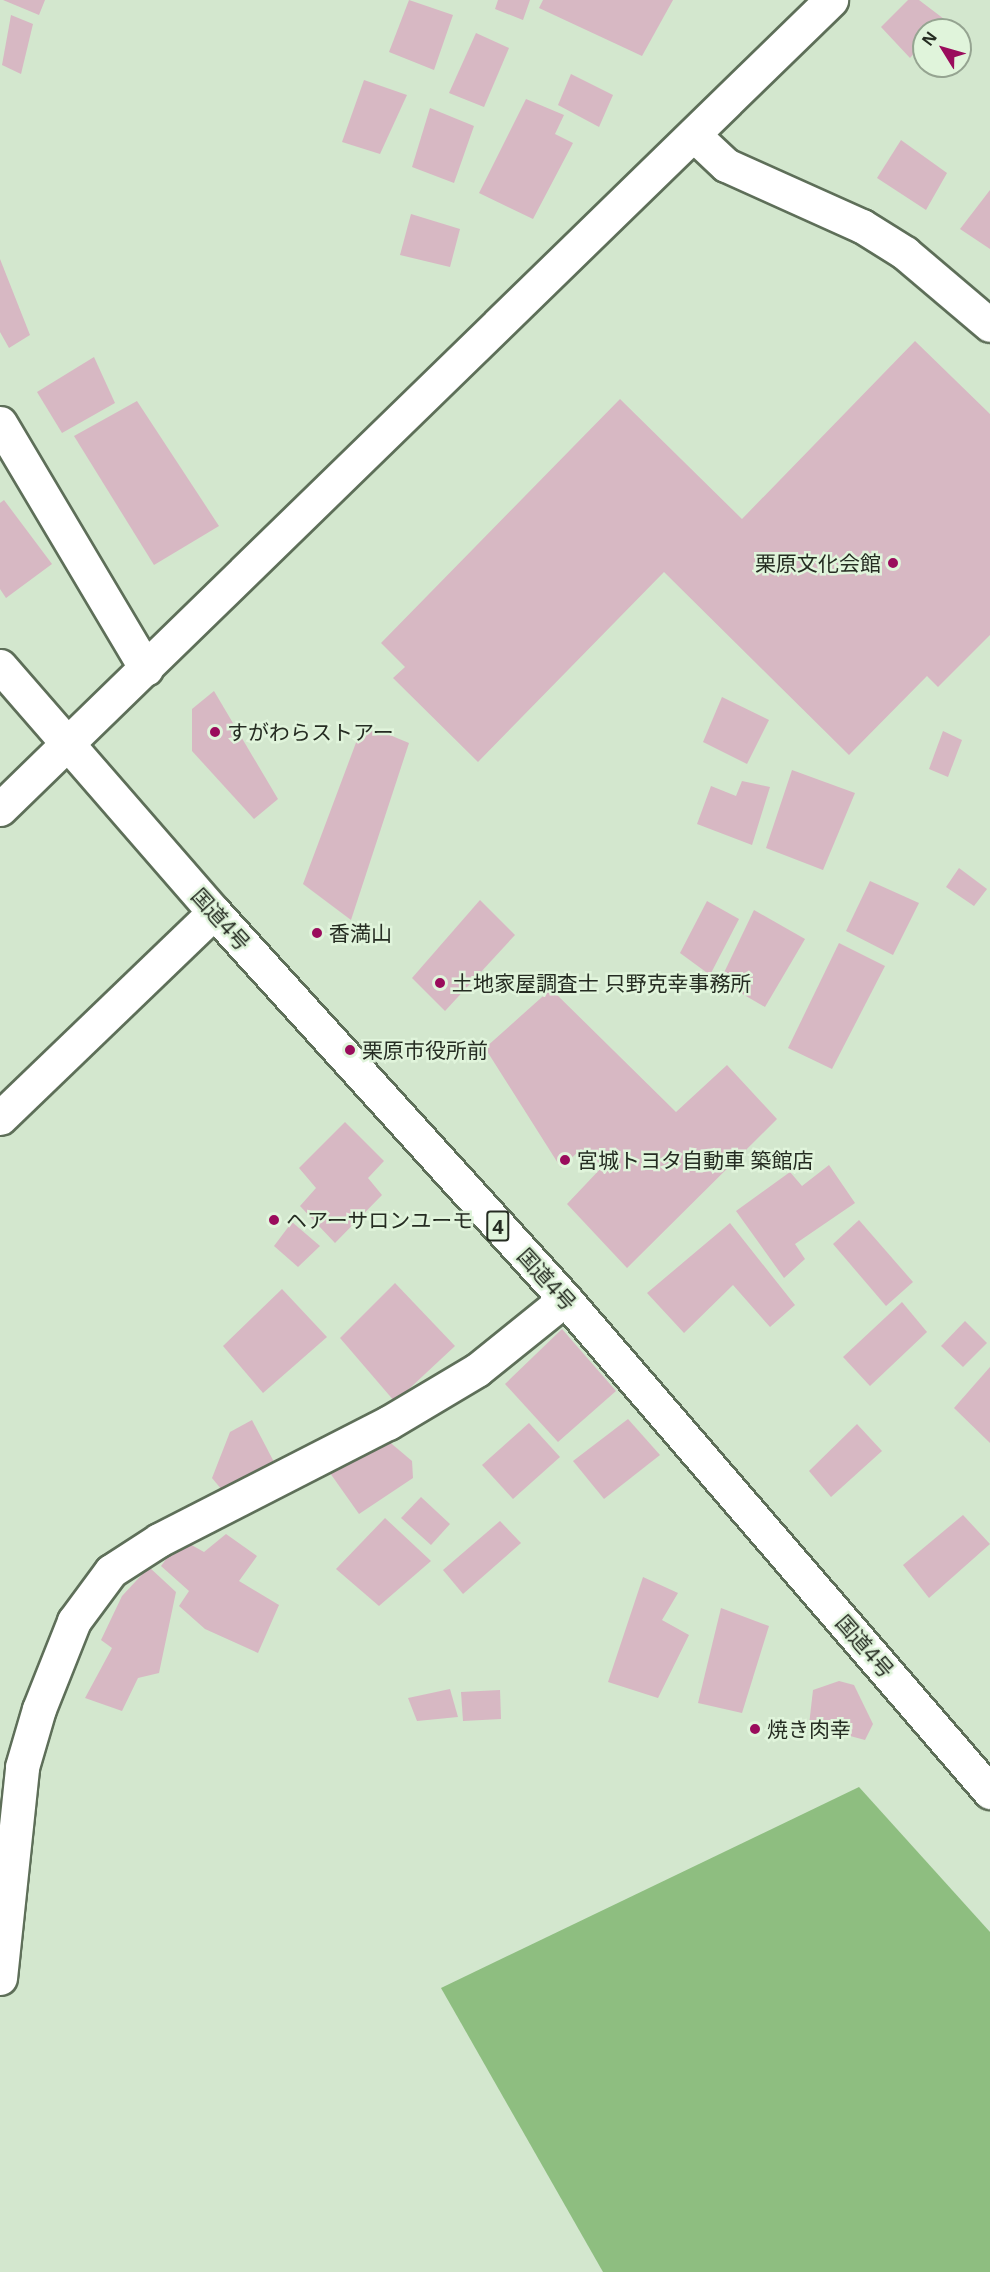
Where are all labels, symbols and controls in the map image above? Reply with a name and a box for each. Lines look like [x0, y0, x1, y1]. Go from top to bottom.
north arrow [912, 18, 972, 78]
text: N [917, 27, 942, 50]
place label: 栗原文化会館 [755, 550, 881, 576]
marker: 栗原文化会館 [886, 556, 900, 570]
place label: すがわらストアー [227, 719, 394, 745]
marker: すがわらストアー [208, 725, 222, 739]
street label: 国道4号 [187, 883, 255, 955]
place label: 香満山 [329, 920, 392, 946]
marker: 香満山 [310, 926, 324, 940]
place label: 土地家屋調査士 只野克幸事務所 [452, 970, 751, 996]
marker: 土地家屋調査士 只野克幸事務所 [433, 976, 447, 990]
place label: 栗原市役所前 [362, 1037, 488, 1063]
marker: 栗原市役所前 [343, 1043, 357, 1057]
place label: 宮城トヨタ自動車 築館店 [577, 1147, 813, 1173]
marker: 宮城トヨタ自動車 築館店 [558, 1153, 572, 1167]
place label: ヘアーサロンユーモ [286, 1207, 474, 1233]
road number: 4 [486, 1209, 510, 1243]
marker: ヘアーサロンユーモ [267, 1213, 281, 1227]
street label: 国道4号 [513, 1243, 581, 1315]
street label: 国道4号 [831, 1609, 899, 1683]
place label: 焼き肉幸 [767, 1716, 851, 1742]
marker: 焼き肉幸 [748, 1722, 762, 1736]

